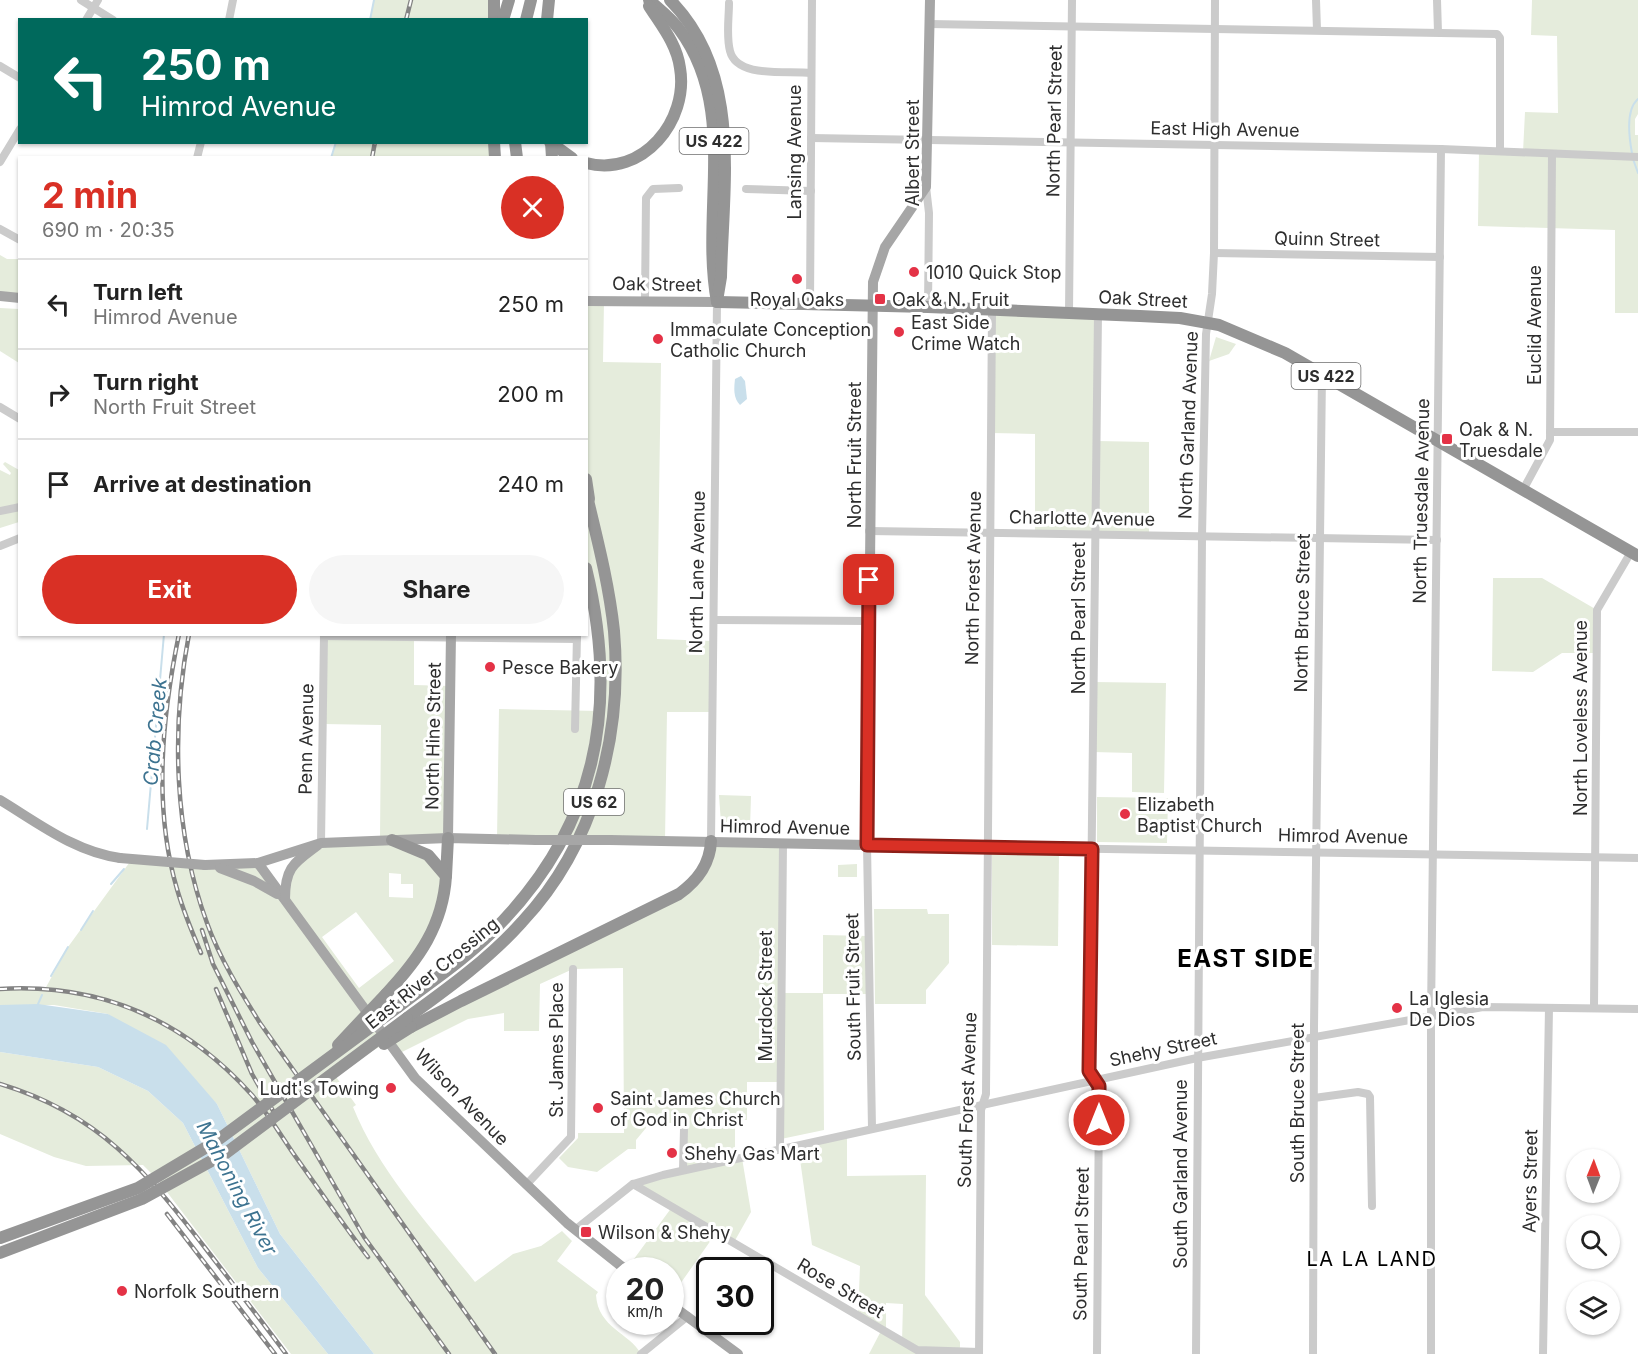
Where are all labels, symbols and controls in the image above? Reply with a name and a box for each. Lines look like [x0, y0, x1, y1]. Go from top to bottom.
text: 250 m [141, 39, 271, 90]
icon: left [42, 42, 120, 120]
street label: North Pearl Street [1042, 44, 1066, 197]
street label: Lansing Avenue [784, 85, 805, 219]
text: Himrod Avenue [141, 90, 336, 123]
street label: Albert Street [902, 99, 923, 207]
street label: East High Avenue [1150, 117, 1300, 141]
road number: US 422 [680, 128, 748, 154]
text: 2 min [42, 173, 138, 217]
button: close [501, 176, 564, 239]
text: 690 m · 20:35 [42, 218, 175, 242]
street label: Quinn Street [1274, 228, 1380, 250]
place label: 1010 Quick Stop [926, 262, 1061, 283]
marker: 1010 Quick Stop [907, 265, 921, 279]
street label: Euclid Avenue [1524, 265, 1545, 385]
marker: Royal Oaks [790, 272, 804, 286]
street label: Oak Street [612, 273, 702, 295]
text: Turn left [93, 279, 183, 305]
street label: Oak Street [1098, 286, 1188, 312]
icon: left [42, 288, 75, 321]
place label: Royal Oaks [750, 289, 844, 310]
place label: Oak & N. Fruit [892, 289, 1009, 310]
text: 250 m [498, 291, 564, 317]
marker: Oak & N. Fruit [873, 292, 887, 306]
text: Himrod Avenue [93, 305, 238, 329]
place label: East Side Crime Watch [911, 312, 1020, 354]
place label: Immaculate Conception Catholic Church [670, 319, 871, 361]
marker: East Side Crime Watch [892, 325, 906, 339]
street label: North Garland Avenue [1174, 331, 1202, 519]
marker: Immaculate Conception Catholic Church [651, 332, 665, 346]
road number: US 422 [1292, 363, 1360, 389]
text: Turn right [93, 369, 199, 395]
icon: right [42, 378, 75, 411]
text: 200 m [497, 381, 564, 407]
street label: North Fruit Street [844, 382, 865, 528]
text: North Fruit Street [93, 395, 256, 419]
street label: North Truesdale Avenue [1409, 398, 1433, 604]
place label: Oak & N. Truesdale [1459, 419, 1543, 461]
marker: Oak & N. Truesdale [1440, 432, 1454, 446]
icon: arrive [42, 468, 75, 501]
text: Arrive at destination [93, 471, 312, 497]
text: 240 m [497, 471, 564, 497]
street label: North Lane Avenue [685, 490, 709, 654]
street label: North Forest Avenue [961, 491, 985, 665]
street label: Charlotte Avenue [1009, 506, 1155, 530]
street label: North Bruce Street [1290, 533, 1314, 693]
street label: North Pearl Street [1068, 542, 1089, 694]
pin [843, 554, 894, 605]
button: Exit [42, 555, 297, 624]
button: Share [309, 555, 564, 624]
icon: arrive [852, 563, 885, 596]
street label: North Loveless Avenue [1570, 620, 1591, 816]
place label: Pesce Bakery [502, 657, 618, 678]
marker: Pesce Bakery [483, 660, 497, 674]
street label: North Hine Street [421, 662, 445, 810]
water label: Crab Creek [138, 676, 172, 787]
street label: Penn Avenue [295, 683, 317, 795]
road number: US 62 [564, 789, 624, 815]
place label: Elizabeth Baptist Church [1137, 794, 1262, 836]
marker: Elizabeth Baptist Church [1118, 807, 1132, 821]
street label: Himrod Avenue [720, 815, 850, 839]
street label: Himrod Avenue [1278, 824, 1408, 848]
street label: East River Crossing [361, 913, 503, 1033]
street label: South Fruit Street [841, 913, 865, 1061]
street label: Murdock Street [755, 930, 776, 1062]
district label: EAST SIDE [1177, 944, 1315, 973]
street label: St. James Place [546, 982, 567, 1118]
place label: La Iglesia De Dios [1409, 988, 1489, 1030]
marker: La Iglesia De Dios [1390, 1001, 1404, 1015]
street label: South Forest Avenue [953, 1012, 981, 1188]
street label: South Bruce Street [1287, 1023, 1308, 1183]
street label: Shehy Street [1107, 1027, 1219, 1071]
street label: Wilson Avenue [411, 1045, 513, 1149]
place label: Ludt's Towing [260, 1078, 379, 1099]
street label: South Garland Avenue [1170, 1079, 1191, 1269]
marker: Ludt's Towing [384, 1081, 398, 1095]
place label: Saint James Church of God in Christ [610, 1088, 781, 1130]
position arrow [1067, 1088, 1131, 1152]
marker: Saint James Church of God in Christ [591, 1101, 605, 1115]
water label: Mahoning River [192, 1117, 283, 1259]
street label: Ayers Street [1519, 1129, 1541, 1233]
place label: Shehy Gas Mart [684, 1143, 820, 1164]
marker: Shehy Gas Mart [665, 1146, 679, 1160]
north arrow [1566, 1149, 1620, 1203]
map controls [1566, 1149, 1620, 1335]
street label: South Pearl Street [1069, 1167, 1093, 1321]
button: search [1566, 1215, 1620, 1269]
place label: Wilson & Shehy [598, 1222, 730, 1243]
marker: Wilson & Shehy [579, 1225, 593, 1239]
district label: LA LA LAND [1306, 1247, 1438, 1271]
street label: Rose Street [794, 1254, 888, 1322]
speed limit sign: 30 [696, 1257, 774, 1335]
text: 20 [625, 1271, 665, 1307]
place label: Norfolk Southern [134, 1281, 279, 1302]
button: layers [1566, 1281, 1620, 1335]
marker: Norfolk Southern [115, 1284, 129, 1298]
text: km/h [627, 1302, 663, 1321]

